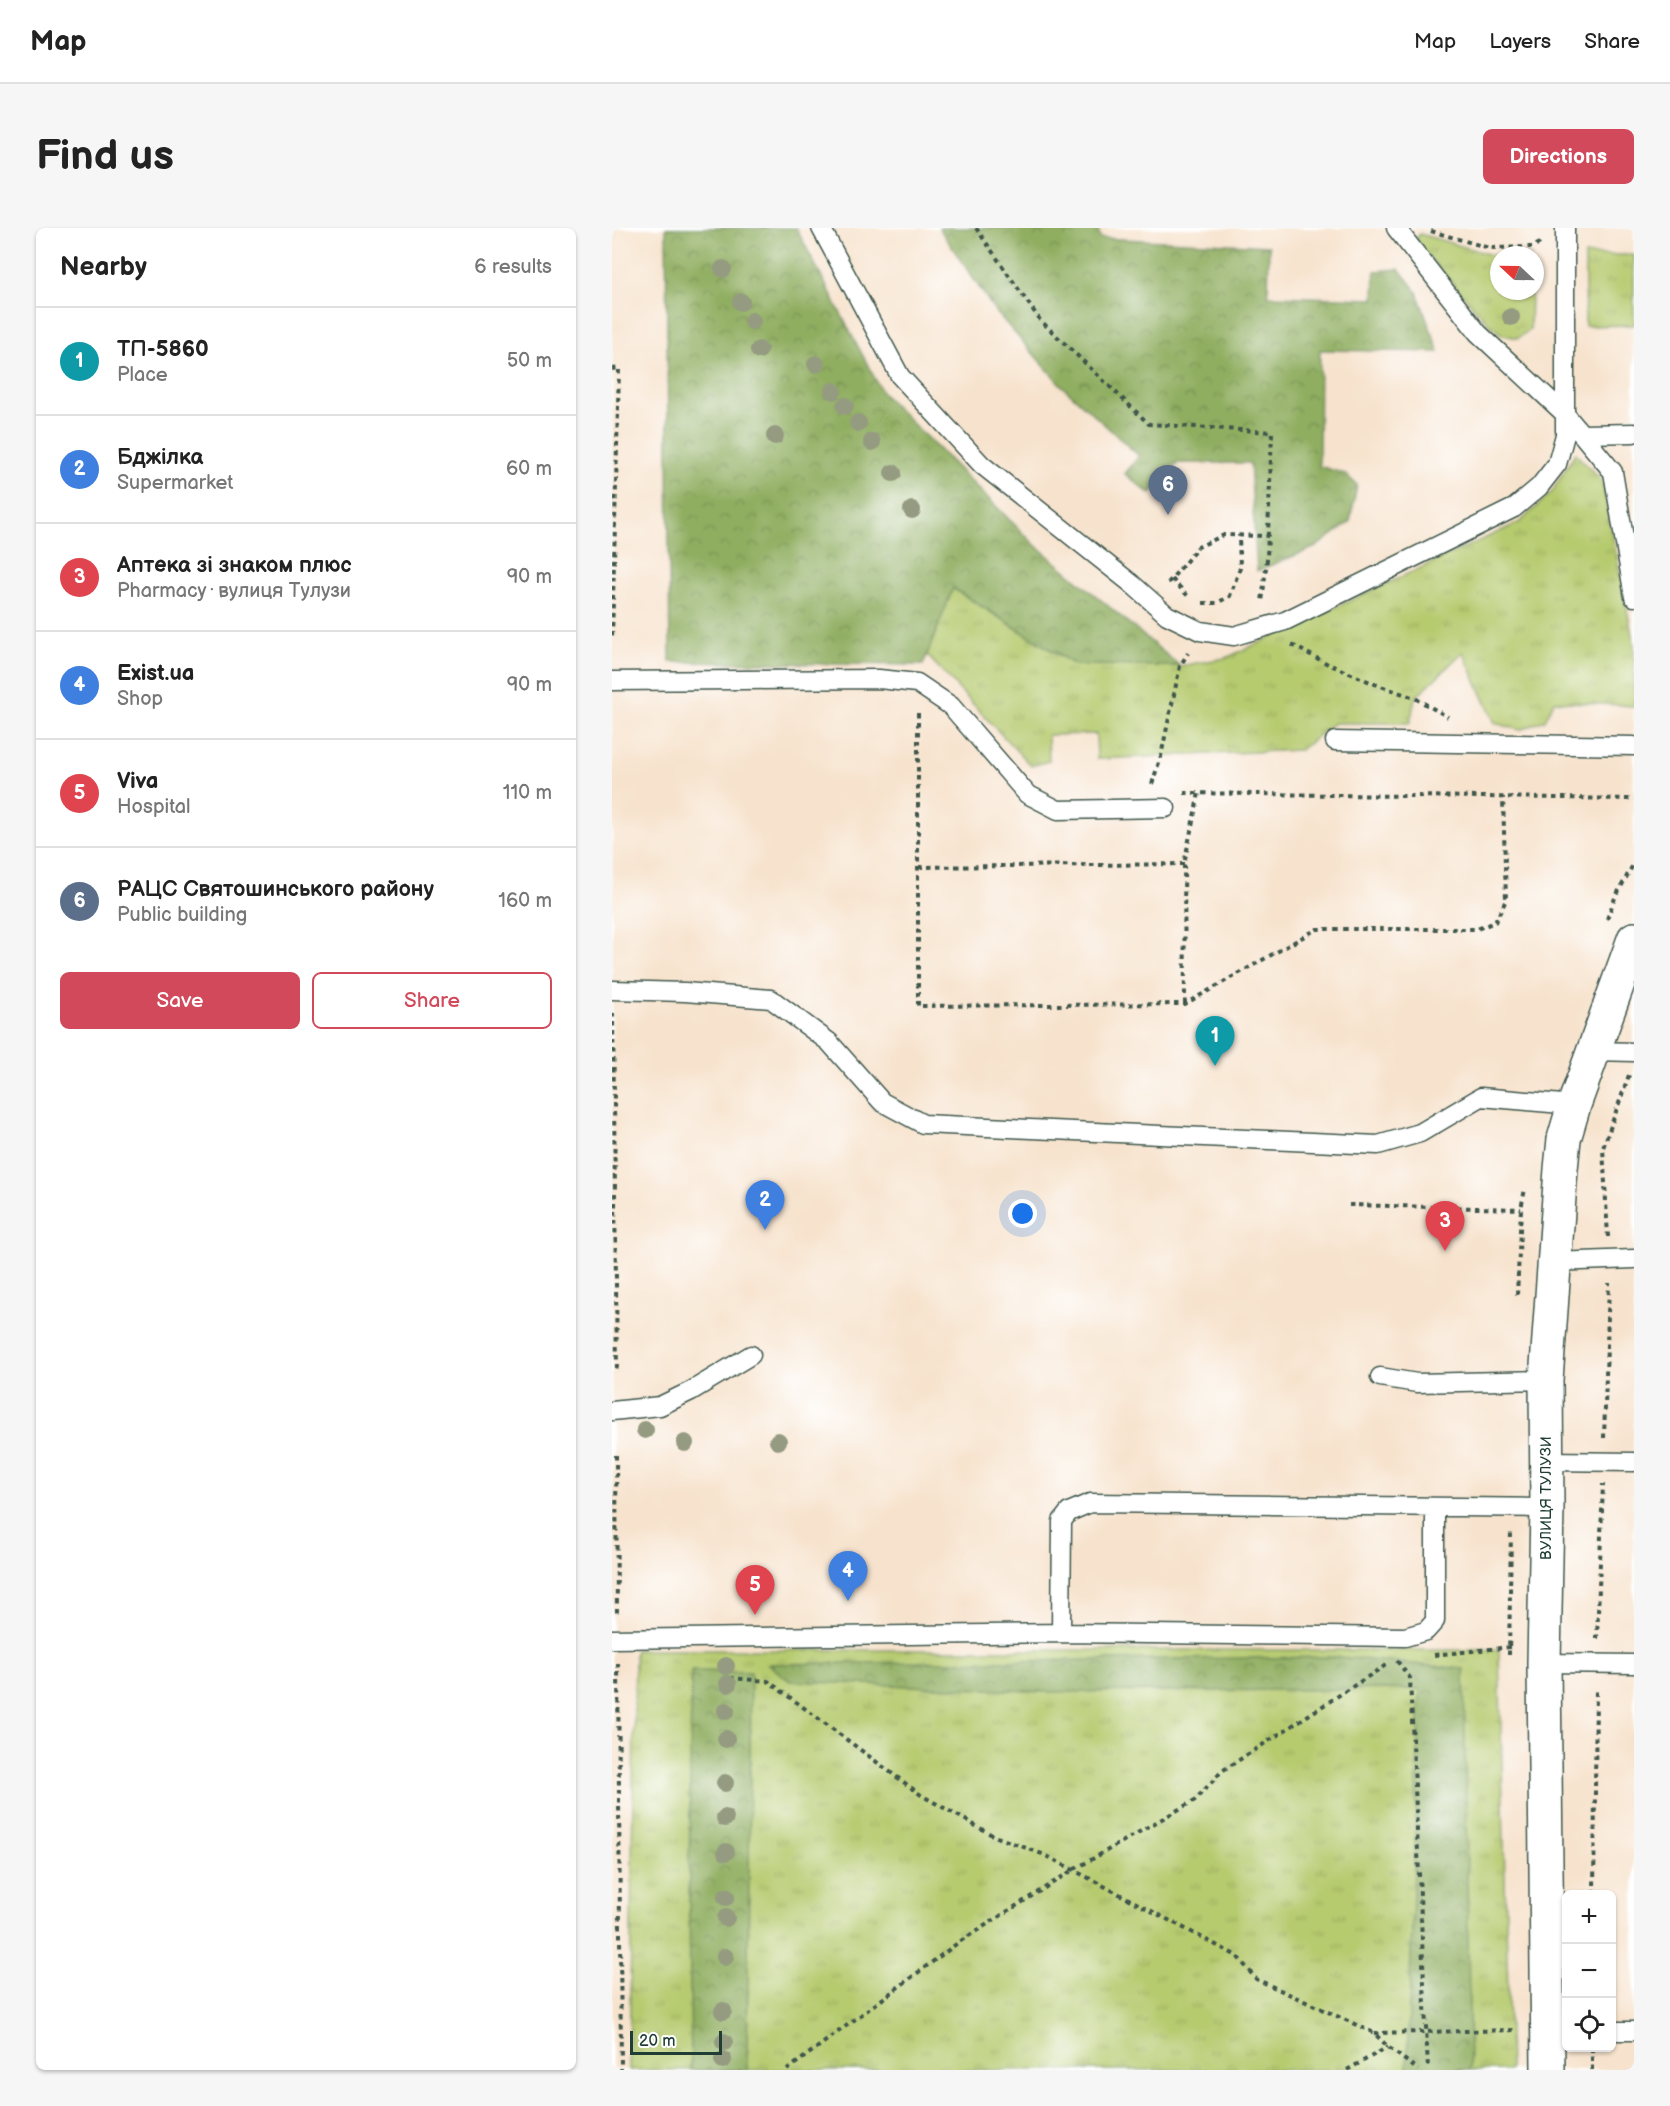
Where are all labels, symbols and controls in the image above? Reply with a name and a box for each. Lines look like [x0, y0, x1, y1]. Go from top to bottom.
text: Map [30, 25, 86, 58]
text: Map [1414, 29, 1456, 54]
text: Layers [1489, 29, 1551, 54]
text: Share [1584, 29, 1640, 54]
button: Directions [1483, 129, 1634, 184]
text: Find us [36, 131, 174, 182]
north arrow [1490, 246, 1544, 300]
text: Nearby [60, 252, 147, 283]
text: 6 results [474, 255, 552, 279]
text: ТП-5860 [117, 336, 209, 363]
text: 1 [75, 349, 84, 373]
text: 50 m [507, 349, 552, 373]
text: Place [117, 363, 168, 387]
text: Бджілка [117, 444, 203, 471]
text: 2 [74, 457, 85, 481]
text: 60 m [506, 457, 552, 481]
pin: 6 [1148, 466, 1188, 515]
text: Supermarket [117, 471, 233, 495]
text: Аптека зі знаком плюс [117, 552, 352, 579]
text: 3 [74, 565, 85, 589]
text: 90 m [507, 565, 552, 589]
text: Pharmacy · вулиця Тулузи [117, 579, 351, 603]
text: Exist.ua [117, 660, 194, 687]
text: 4 [74, 673, 85, 697]
text: 90 m [507, 673, 552, 697]
text: Shop [117, 687, 163, 711]
text: Viva [117, 768, 158, 795]
text: 5 [74, 781, 85, 805]
text: 110 m [503, 781, 552, 805]
text: Hospital [117, 795, 190, 819]
text: РАЦС Святошинського району [117, 876, 434, 903]
text: 6 [73, 889, 86, 913]
text: 160 m [498, 889, 552, 913]
text: Public building [117, 903, 247, 927]
button: Save [60, 972, 300, 1029]
button: Share [312, 972, 552, 1029]
pin: 1 [1196, 1016, 1234, 1066]
pin: 2 [746, 1180, 784, 1230]
your location [1008, 1199, 1037, 1228]
pin: 3 [1426, 1202, 1464, 1251]
street label: ВУЛИЦЯ ТУЛУЗИ [1537, 1436, 1556, 1560]
pin: 4 [828, 1552, 868, 1601]
pin: 5 [736, 1566, 774, 1615]
map controls [1562, 1890, 1616, 2052]
button: + [1562, 1890, 1616, 1944]
button: − [1562, 1944, 1616, 1998]
button: locate [1562, 1998, 1616, 2052]
scale bar [630, 2028, 722, 2056]
text: 20 m [639, 2032, 675, 2051]

